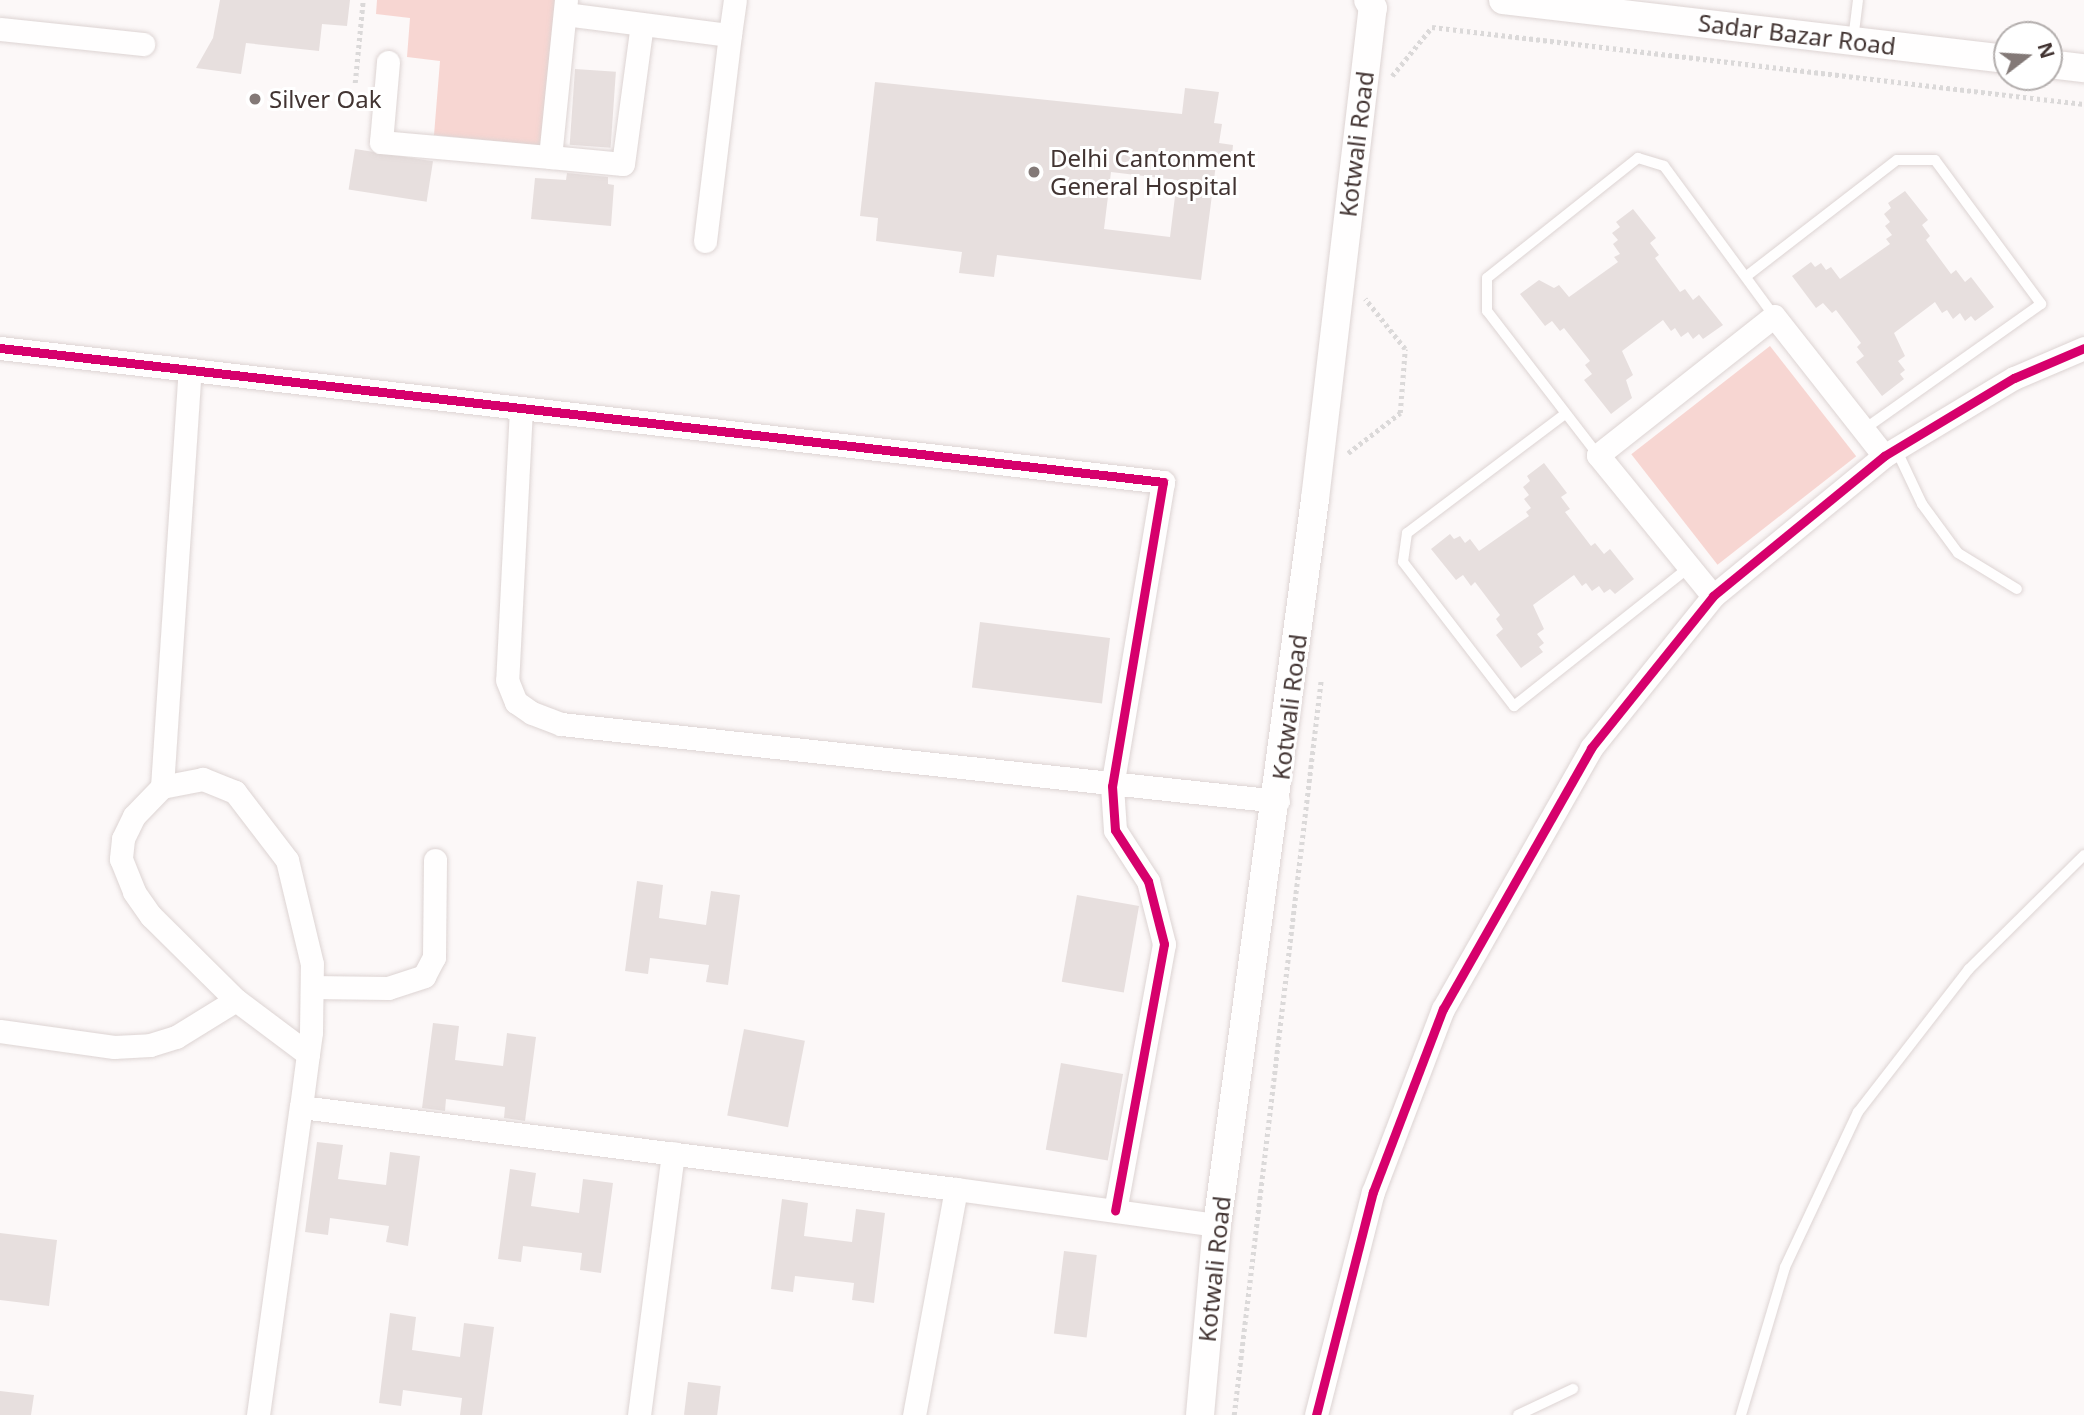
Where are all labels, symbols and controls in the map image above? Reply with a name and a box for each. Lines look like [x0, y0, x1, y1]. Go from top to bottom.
street label: Sadar Bazar Road [1697, 8, 1897, 60]
north arrow [1993, 21, 2063, 91]
text: N [2031, 39, 2061, 62]
street label: Kotwali Road [1333, 69, 1379, 219]
place label: Silver Oak [269, 85, 381, 113]
marker: Silver Oak [247, 91, 263, 107]
place label: Delhi Cantonment General Hospital [1050, 144, 1255, 200]
marker: Delhi Cantonment General Hospital [1024, 162, 1044, 182]
street label: Kotwali Road [1266, 632, 1312, 782]
street label: Kotwali Road [1192, 1195, 1236, 1343]

